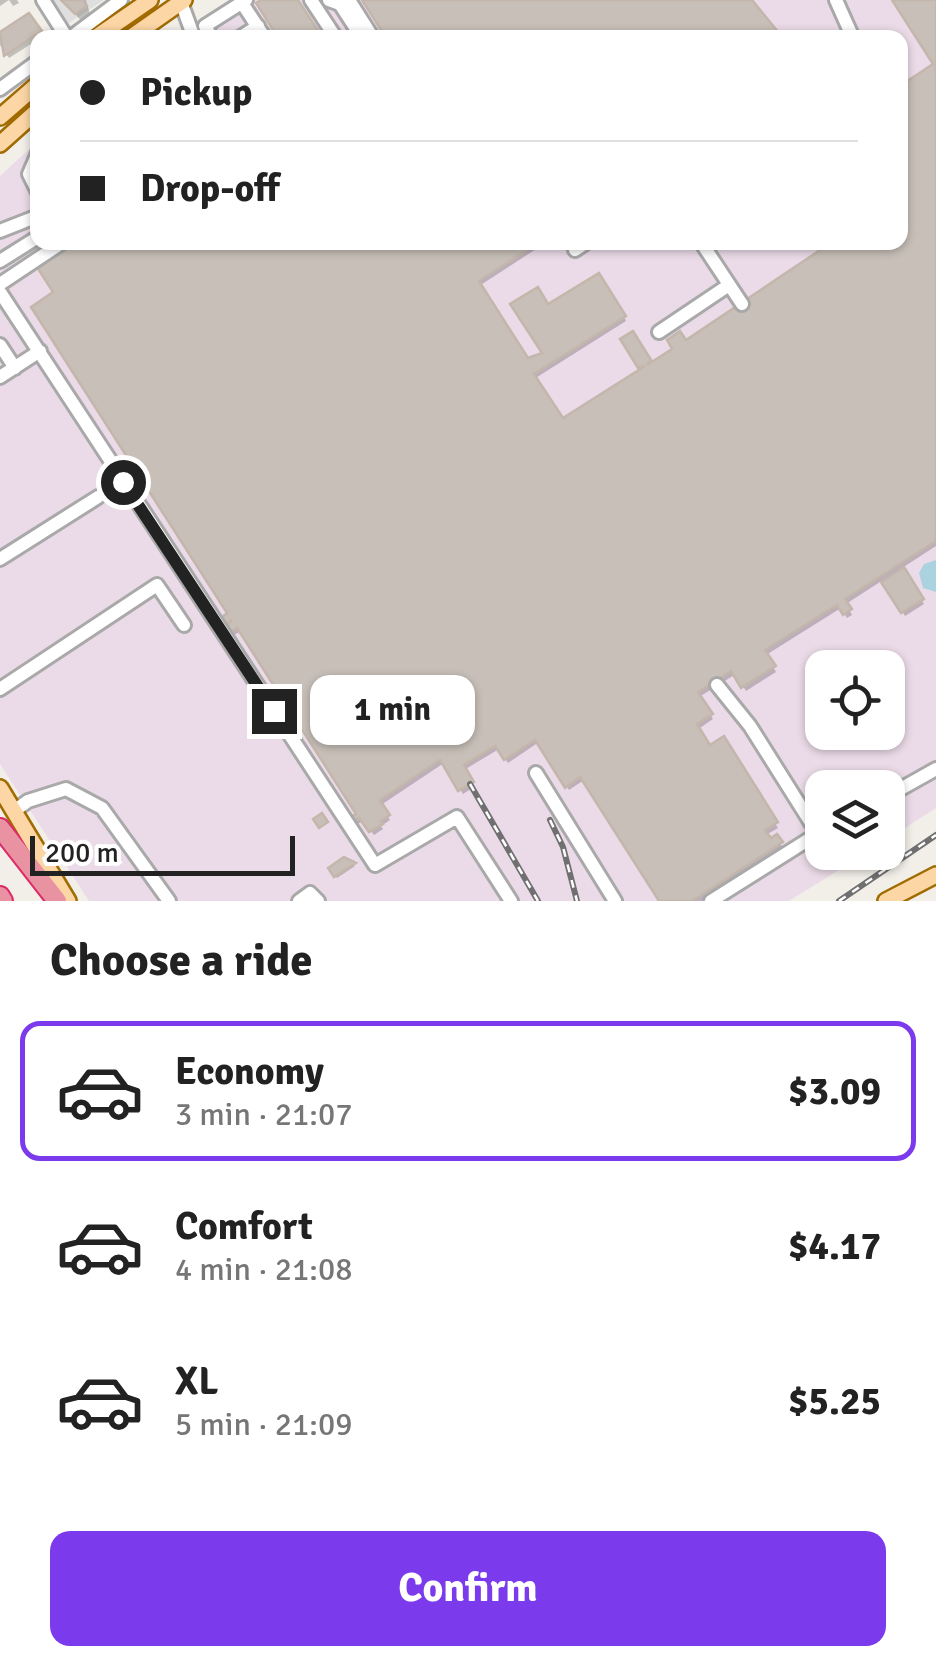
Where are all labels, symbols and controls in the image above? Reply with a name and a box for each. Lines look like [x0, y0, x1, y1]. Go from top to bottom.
text: Pickup [140, 69, 252, 116]
text: Drop-off [140, 165, 280, 212]
route start [101, 460, 146, 505]
map controls [805, 650, 905, 870]
button: locate [805, 650, 905, 750]
callout: 1 min [309, 676, 474, 746]
route end [252, 689, 297, 734]
text: 1 min [354, 690, 431, 729]
button: layers [805, 770, 905, 870]
scale bar [30, 831, 295, 876]
text: 200 m [45, 836, 119, 870]
text: Choose a ride [50, 933, 313, 988]
icon: car [55, 1046, 145, 1136]
text: Economy [175, 1048, 324, 1095]
text: $3.09 [788, 1068, 881, 1115]
text: 3 min · 21:07 [175, 1095, 353, 1134]
icon: car [55, 1201, 145, 1291]
text: Comfort [175, 1203, 313, 1250]
text: $4.17 [788, 1223, 881, 1270]
text: 4 min · 21:08 [175, 1250, 353, 1289]
icon: car [55, 1356, 145, 1446]
text: XL [175, 1358, 218, 1405]
text: $5.25 [788, 1378, 881, 1425]
text: 5 min · 21:09 [175, 1405, 353, 1444]
button: Confirm [50, 1531, 886, 1646]

